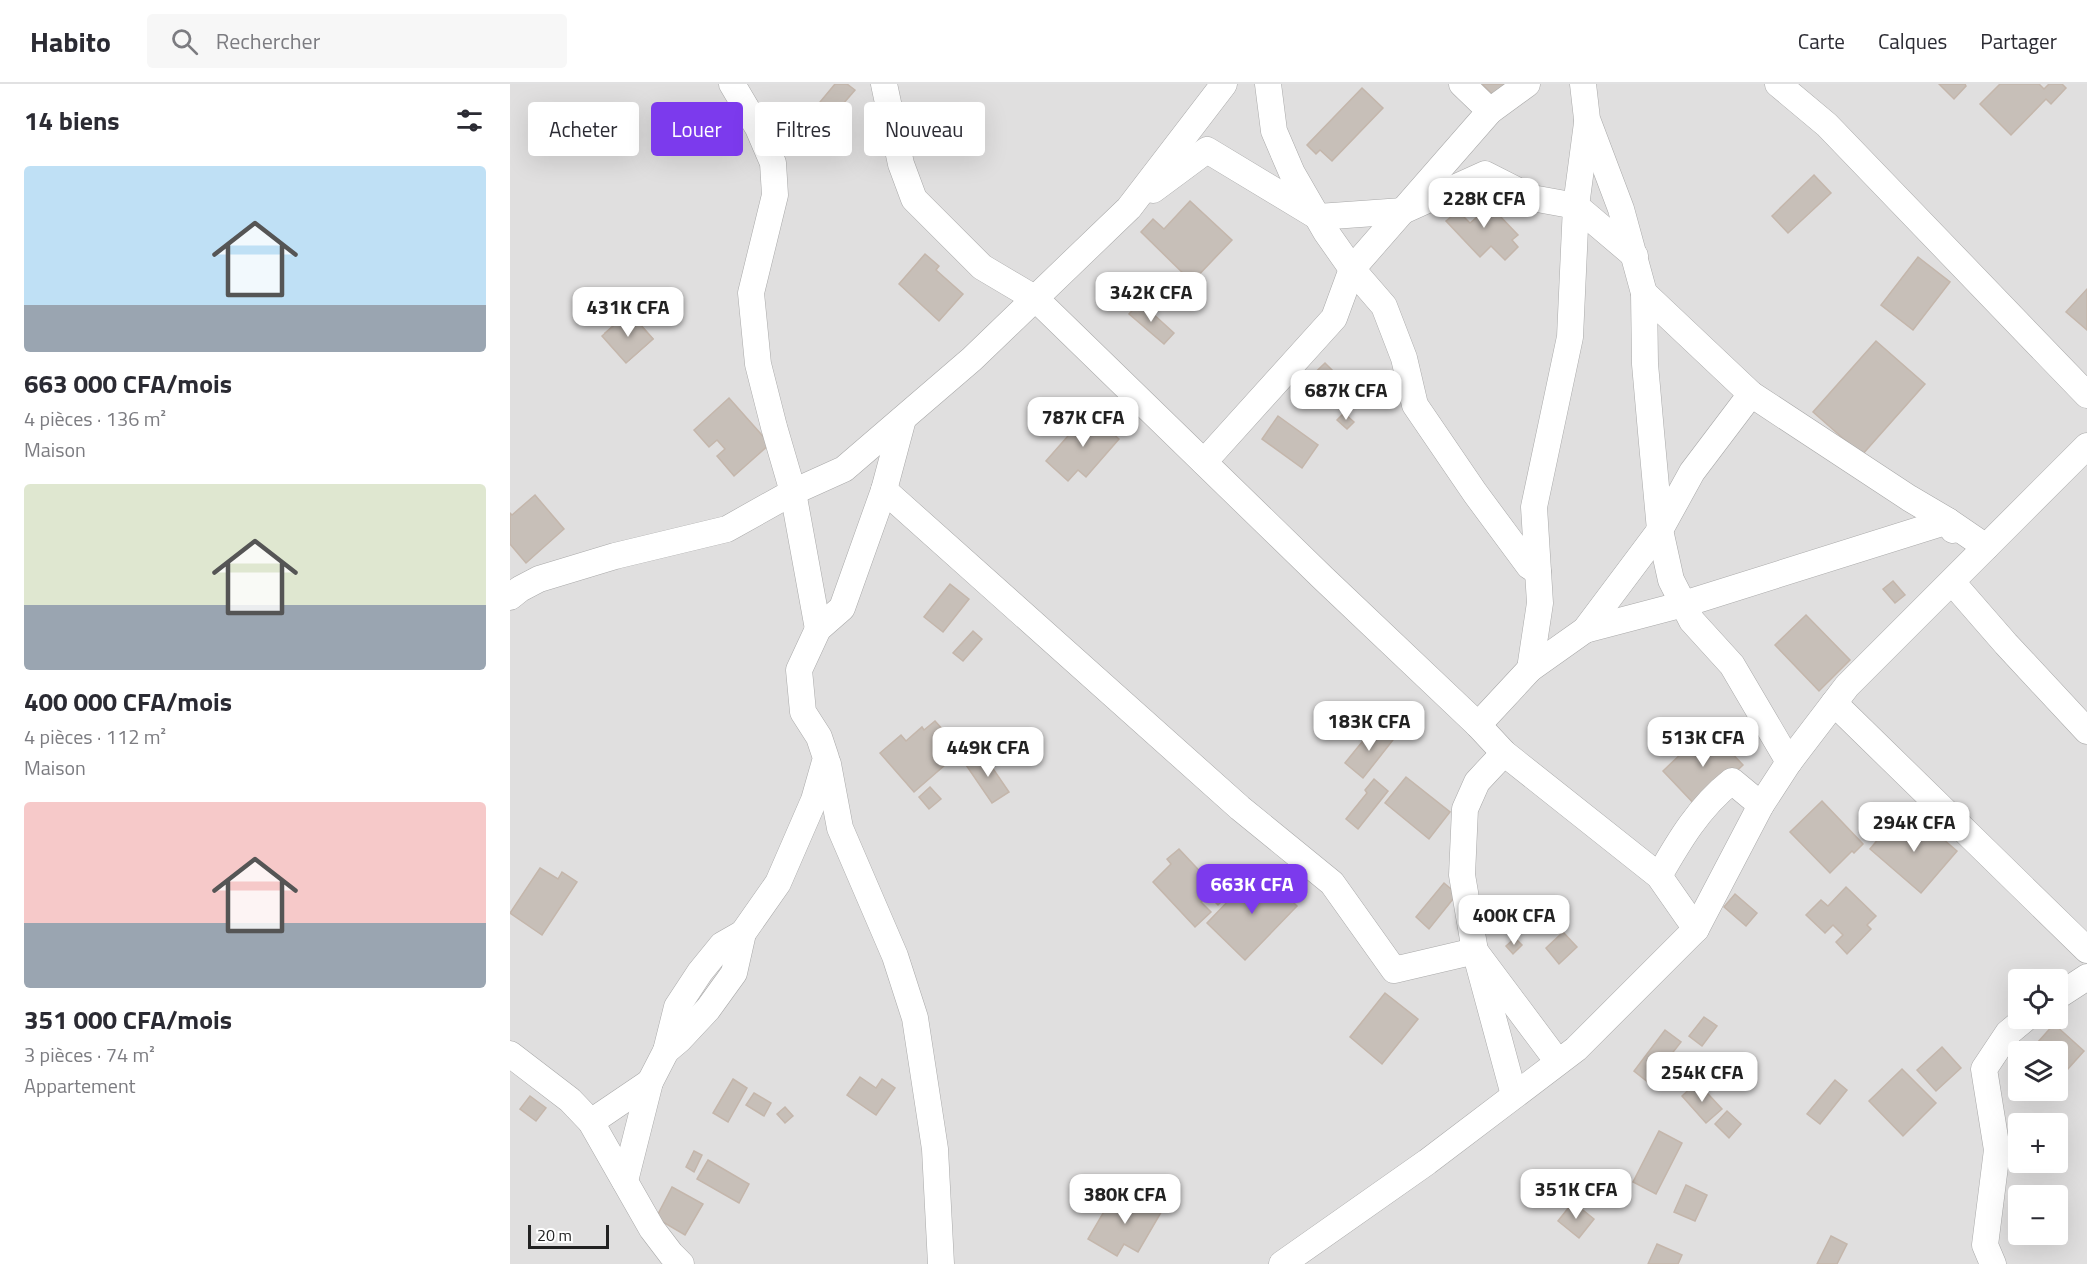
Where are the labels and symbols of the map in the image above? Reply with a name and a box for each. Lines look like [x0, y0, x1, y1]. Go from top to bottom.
pin: 228K CFA [1422, 178, 1546, 229]
pin: 342K CFA [1089, 272, 1213, 323]
pin: 431K CFA [566, 287, 690, 338]
pin: 687K CFA [1284, 370, 1408, 421]
pin: 787K CFA [1021, 397, 1145, 448]
pin: 183K CFA [1307, 701, 1431, 752]
pin: 513K CFA [1641, 717, 1765, 768]
pin: 449K CFA [926, 727, 1050, 778]
pin: 294K CFA [1852, 802, 1976, 853]
pin: 663K CFA [1190, 864, 1314, 915]
pin: 400K CFA [1452, 895, 1576, 946]
pin: 254K CFA [1640, 1052, 1764, 1103]
pin: 351K CFA [1514, 1169, 1638, 1220]
pin: 380K CFA [1063, 1174, 1187, 1225]
scale bar [528, 1222, 609, 1250]

